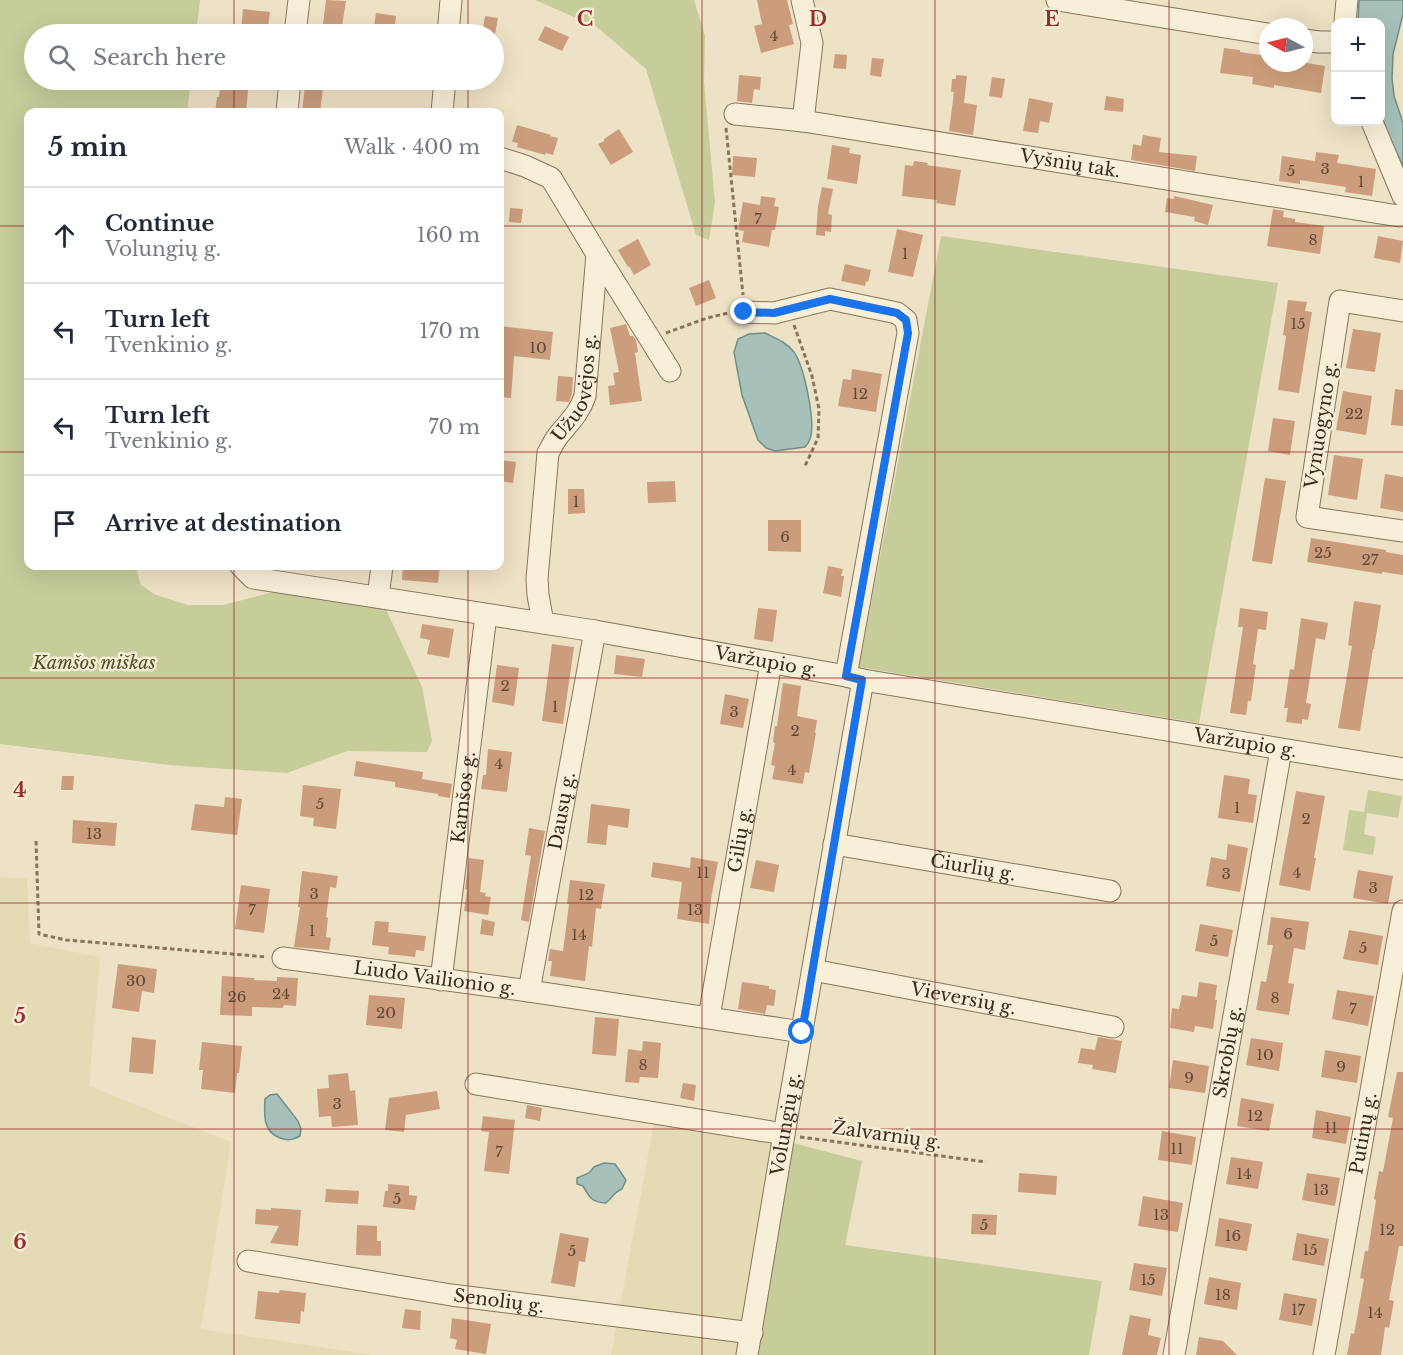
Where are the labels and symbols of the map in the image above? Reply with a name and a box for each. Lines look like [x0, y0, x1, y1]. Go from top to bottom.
text: C [577, 7, 593, 31]
text: D [809, 7, 827, 31]
text: E [1044, 7, 1060, 31]
north arrow [1259, 18, 1313, 72]
house number: 4 [770, 26, 778, 45]
street label: Vyšnių tak. [1018, 145, 1122, 182]
house number: 3 [1320, 159, 1330, 178]
house number: 5 [1287, 161, 1295, 180]
house number: 1 [1358, 172, 1364, 191]
house number: 7 [754, 209, 762, 228]
house number: 8 [1308, 230, 1318, 249]
house number: 1 [902, 244, 908, 263]
route end [730, 298, 756, 324]
house number: 15 [1290, 314, 1306, 333]
street label: Užuovėjos g. [547, 333, 601, 446]
house number: 10 [529, 338, 547, 357]
street label: Vynuogyno g. [1300, 360, 1342, 491]
house number: 12 [852, 384, 868, 403]
house number: 22 [1345, 404, 1363, 423]
house number: 1 [573, 492, 579, 511]
house number: 6 [780, 527, 790, 546]
house number: 25 [1314, 543, 1332, 562]
house number: 27 [1362, 550, 1379, 569]
street label: Varžupio g. [712, 642, 819, 682]
park label: Kamšos miškas [31, 652, 156, 674]
house number: 2 [500, 676, 510, 695]
house number: 1 [552, 697, 558, 716]
house number: 3 [729, 702, 739, 721]
house number: 2 [790, 721, 800, 740]
street label: Varžupio g. [1191, 724, 1298, 762]
street label: Kamšos g. [447, 750, 480, 845]
house number: 4 [495, 754, 503, 773]
house number: 4 [788, 760, 796, 779]
street label: Dausų g. [544, 770, 580, 852]
text: 4 [13, 778, 27, 802]
house number: 5 [316, 794, 324, 813]
house number: 1 [1234, 798, 1240, 817]
street label: Gilių g. [723, 805, 757, 874]
house number: 2 [1301, 809, 1311, 828]
house number: 13 [86, 824, 102, 843]
street label: Čiurlių g. [929, 849, 1017, 886]
house number: 11 [696, 863, 710, 882]
house number: 4 [1293, 863, 1301, 882]
house number: 3 [1221, 864, 1231, 883]
house number: 3 [1368, 878, 1378, 897]
house number: 3 [309, 884, 319, 903]
house number: 12 [578, 885, 594, 904]
house number: 7 [248, 900, 256, 919]
house number: 13 [687, 900, 703, 919]
house number: 1 [309, 921, 315, 940]
house number: 6 [1283, 924, 1293, 943]
house number: 14 [571, 925, 587, 944]
house number: 5 [1210, 931, 1218, 950]
house number: 5 [1359, 938, 1367, 957]
street label: Liudo Vailionio g. [352, 957, 517, 1000]
house number: 30 [126, 971, 146, 990]
street label: Vieversių g. [908, 978, 1018, 1019]
house number: 24 [272, 984, 290, 1003]
house number: 26 [228, 987, 246, 1006]
house number: 8 [1270, 988, 1280, 1007]
house number: 7 [1349, 999, 1357, 1018]
house number: 20 [376, 1003, 396, 1022]
text: 5 [14, 1004, 26, 1028]
street label: Skroblų g. [1209, 1004, 1247, 1100]
route start [788, 1018, 814, 1044]
house number: 10 [1256, 1045, 1274, 1064]
house number: 8 [638, 1055, 648, 1074]
house number: 9 [1336, 1057, 1346, 1076]
house number: 9 [1184, 1068, 1194, 1087]
street label: Volungių g. [766, 1071, 805, 1179]
street label: Putinų g. [1345, 1091, 1381, 1176]
house number: 3 [332, 1094, 342, 1113]
house number: 12 [1247, 1106, 1263, 1125]
street label: Žalvarnių g. [831, 1115, 943, 1154]
house number: 11 [1324, 1118, 1338, 1137]
house number: 11 [1170, 1139, 1184, 1158]
house number: 7 [495, 1142, 503, 1161]
house number: 14 [1236, 1164, 1252, 1183]
house number: 13 [1313, 1180, 1329, 1199]
house number: 5 [393, 1189, 401, 1208]
house number: 13 [1153, 1205, 1169, 1224]
house number: 5 [980, 1215, 988, 1234]
house number: 12 [1379, 1220, 1395, 1239]
house number: 16 [1225, 1226, 1241, 1245]
text: 6 [13, 1230, 27, 1254]
house number: 15 [1302, 1240, 1318, 1259]
house number: 5 [568, 1241, 576, 1260]
house number: 15 [1140, 1270, 1156, 1289]
street label: Senolių g. [452, 1284, 545, 1318]
house number: 18 [1215, 1285, 1231, 1304]
house number: 17 [1291, 1300, 1306, 1319]
house number: 14 [1367, 1303, 1383, 1322]

